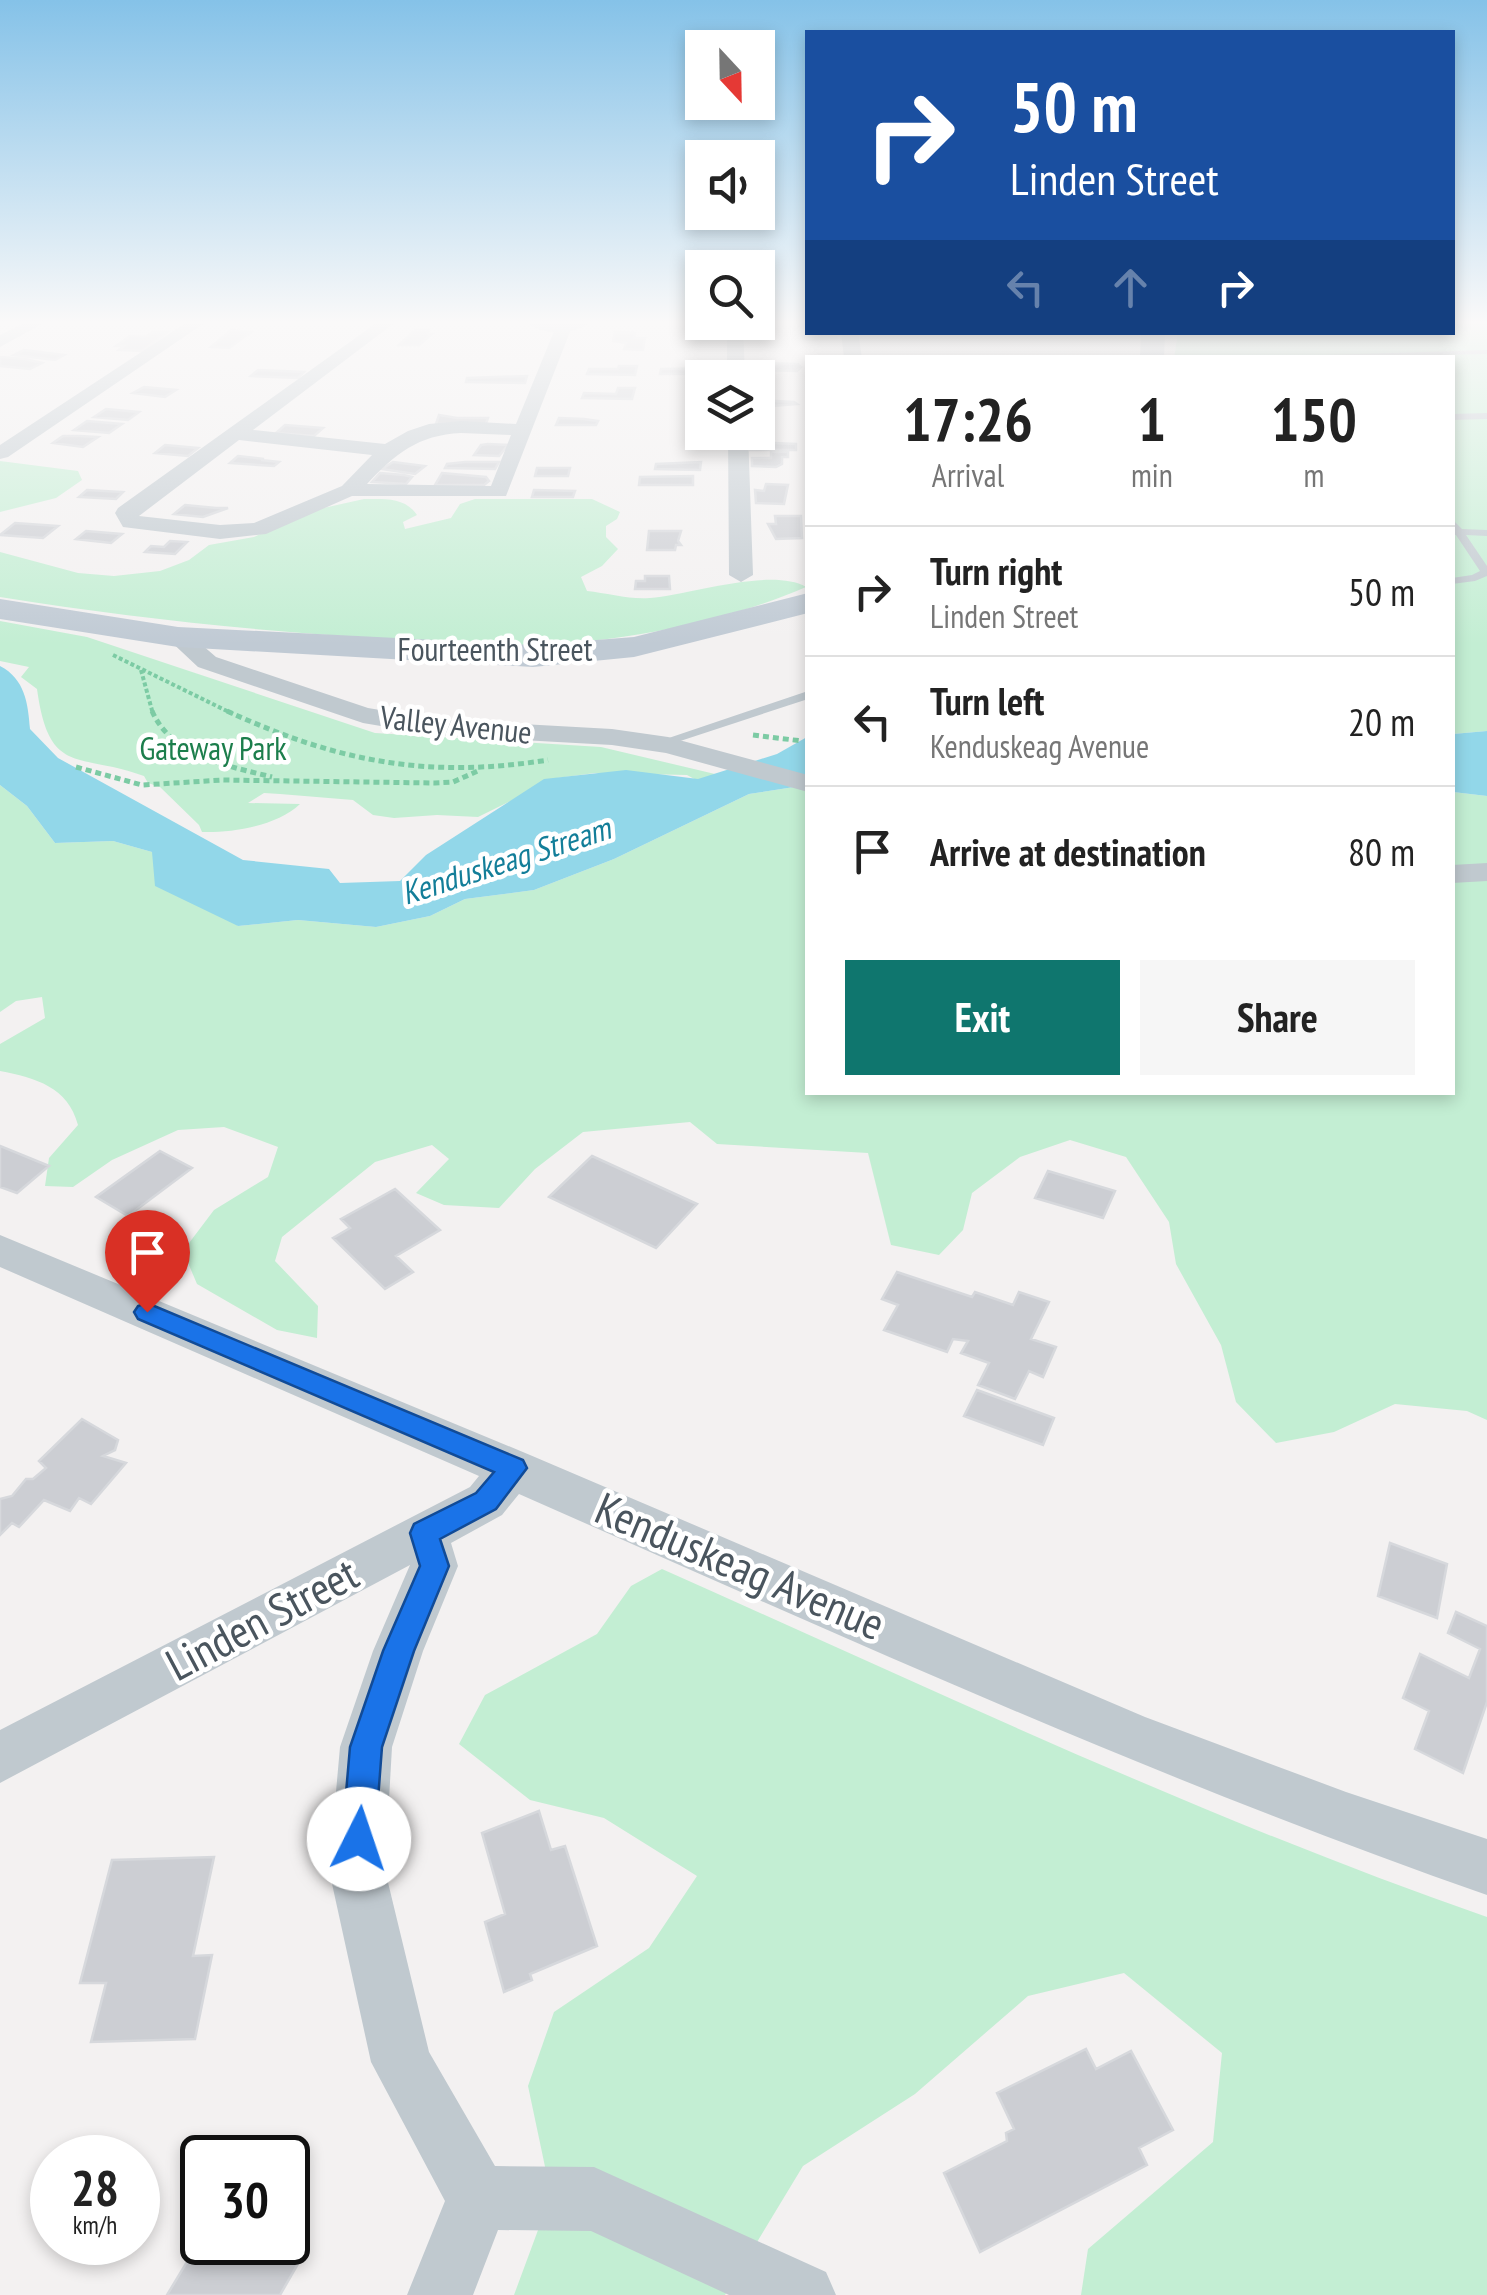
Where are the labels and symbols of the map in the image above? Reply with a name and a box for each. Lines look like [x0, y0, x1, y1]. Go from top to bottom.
north arrow [685, 30, 775, 120]
street label: Fourteenth Street [397, 628, 593, 670]
street label: Valley Avenue [377, 695, 534, 753]
park label: Gateway Park [139, 727, 287, 769]
water label: Kenduskeag Stream [396, 806, 618, 914]
pin [105, 1210, 190, 1313]
street label: Kenduskeag Avenue [587, 1478, 894, 1652]
street label: Linden Street [156, 1543, 368, 1693]
position arrow [307, 1787, 411, 1891]
speed limit sign: 30 [180, 2135, 310, 2265]

